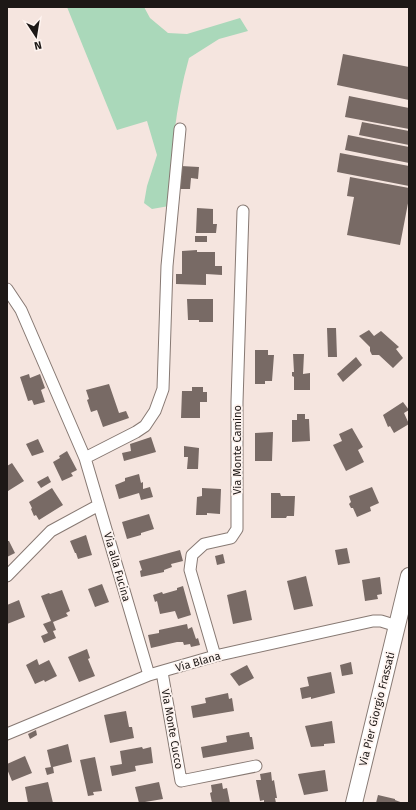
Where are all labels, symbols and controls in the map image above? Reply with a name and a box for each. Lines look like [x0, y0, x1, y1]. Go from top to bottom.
north arrow [16, 16, 56, 56]
text: N [33, 38, 43, 52]
street label: Via Monte Camino [231, 405, 244, 495]
street label: Via alla Fucina [101, 531, 133, 603]
street label: Via Blana [174, 649, 222, 675]
street label: Via Pier Giorgio Frassati [356, 650, 398, 768]
street label: Via Monte Cucco [159, 688, 185, 770]

